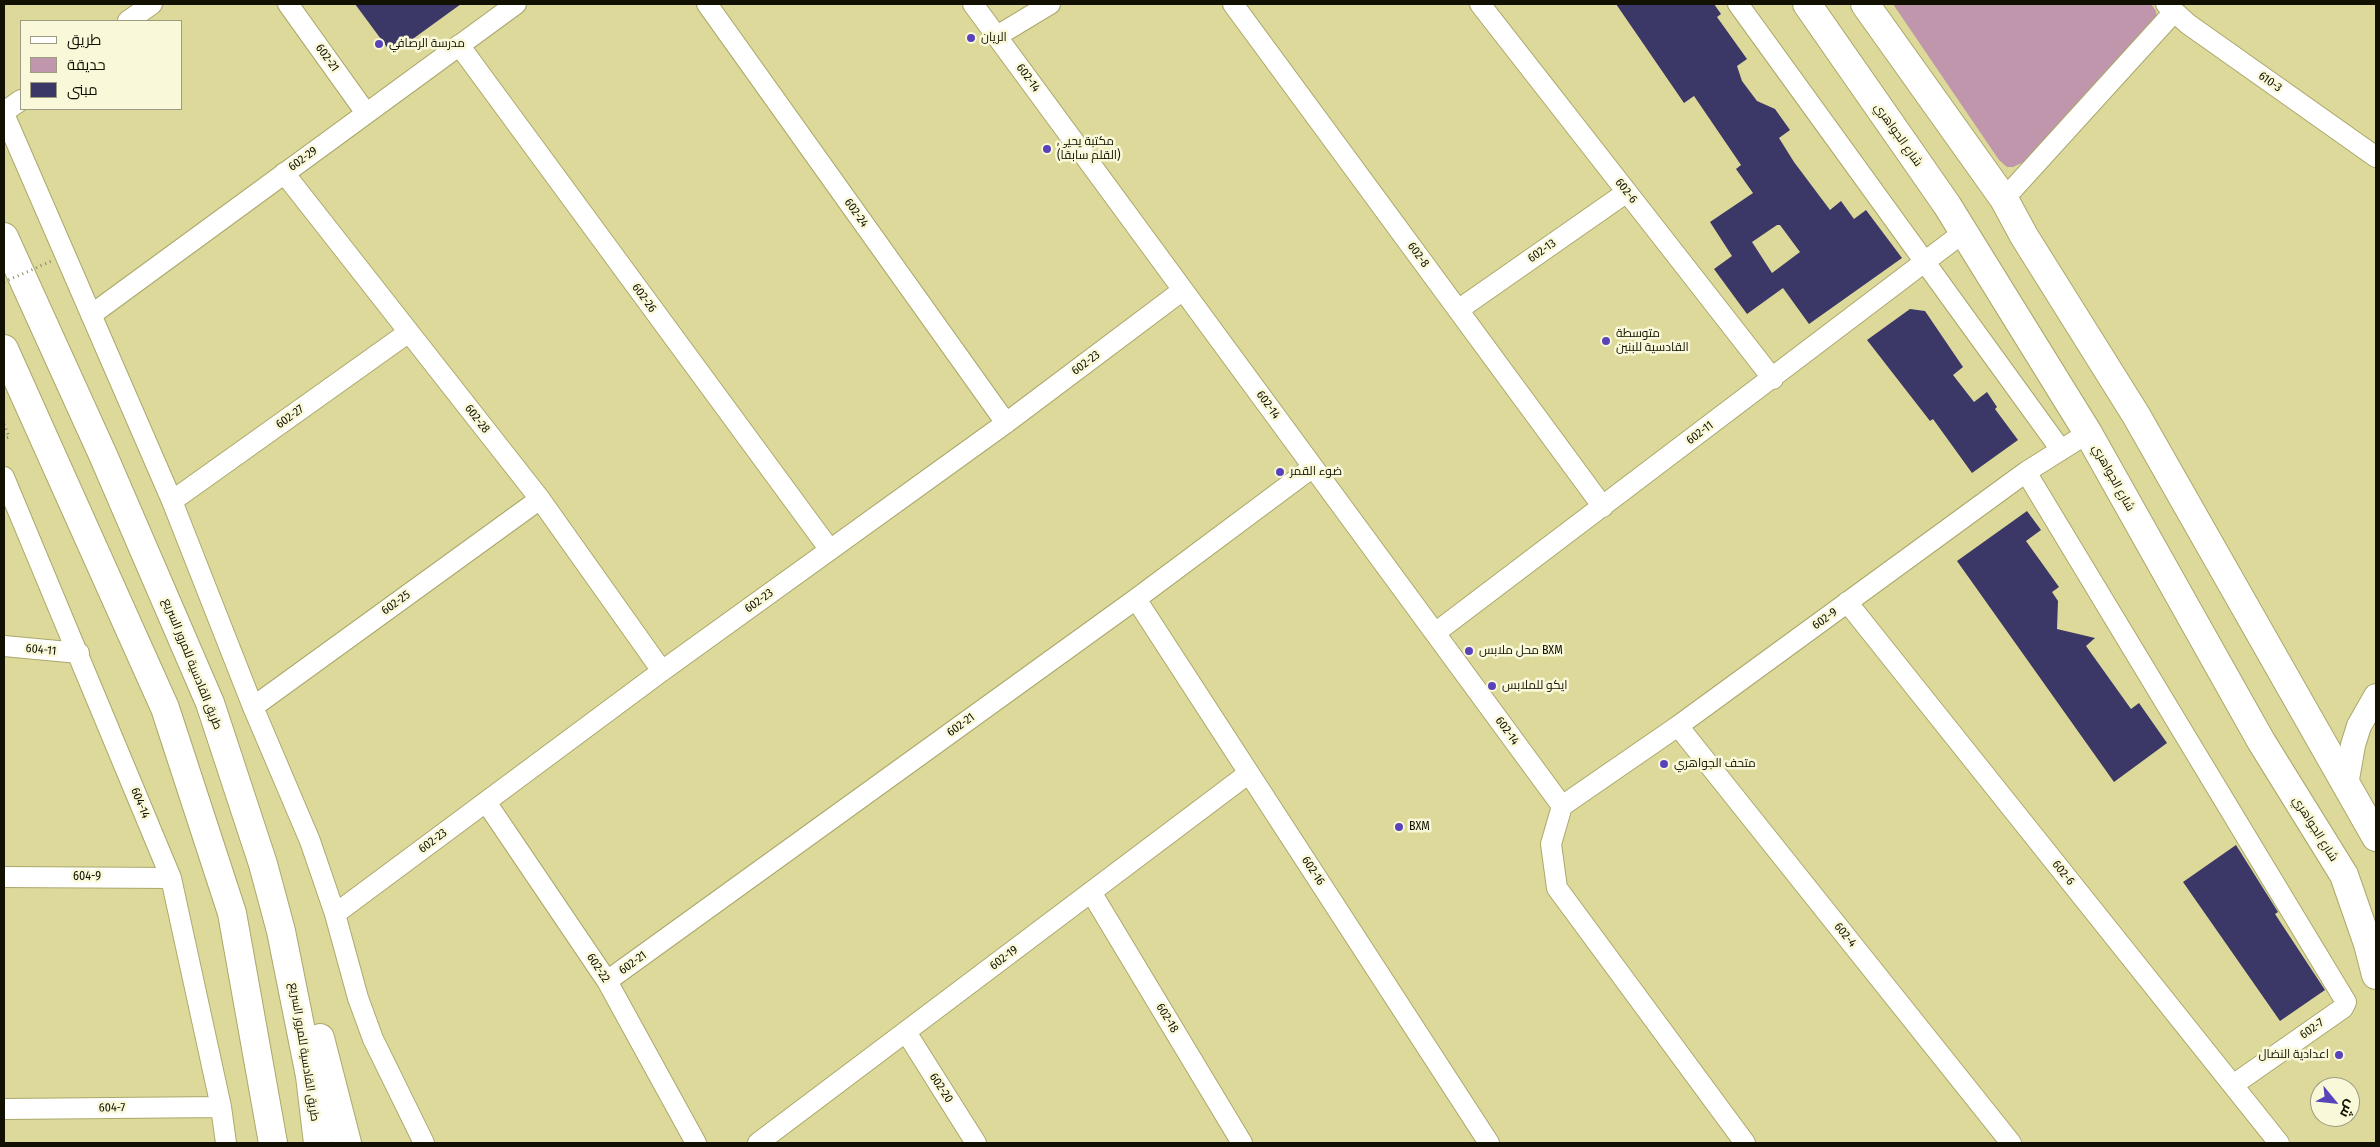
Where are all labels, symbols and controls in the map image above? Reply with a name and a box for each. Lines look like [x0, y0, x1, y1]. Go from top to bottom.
legend [20, 20, 182, 110]
text: طريق [67, 31, 101, 49]
place label: الريان [981, 31, 1007, 45]
marker: الريان [965, 32, 977, 44]
place label: مدرسة الرصافي [389, 37, 465, 51]
marker: مدرسة الرصافي [373, 38, 385, 50]
street label: 602-21 [312, 41, 342, 75]
text: حديقة [67, 56, 106, 74]
street label: 602-14 [1013, 61, 1043, 95]
street label: 610-3 [2255, 69, 2285, 95]
text: مبنى [67, 81, 98, 99]
street label: شارع الجواهري [1871, 101, 1925, 169]
place label: مكتبة يحيى (القلم سابقا) [1057, 135, 1121, 163]
marker: مكتبة يحيى (القلم سابقا) [1041, 143, 1053, 155]
street label: 602-29 [286, 144, 320, 174]
street label: 602-6 [1612, 176, 1640, 206]
street label: 602-24 [841, 196, 871, 230]
street label: 602-13 [1525, 236, 1559, 266]
street label: 602-8 [1404, 240, 1432, 270]
street label: 602-26 [629, 281, 659, 315]
place label: متوسطة القادسية للبنين [1616, 327, 1689, 355]
marker: متوسطة القادسية للبنين [1600, 335, 1612, 347]
street label: 602-23 [1069, 348, 1103, 378]
street label: 602-14 [1253, 388, 1283, 422]
street label: 602-27 [273, 402, 307, 432]
street label: 602-28 [461, 402, 493, 436]
street label: 602-11 [1684, 418, 1716, 448]
street label: شارع الجواهري [2089, 442, 2137, 514]
place label: ضوء القمر [1290, 465, 1342, 479]
marker: ضوء القمر [1274, 466, 1286, 478]
street label: 602-23 [742, 586, 776, 616]
street label: 602-25 [379, 588, 413, 618]
street label: طريق القادسية للمرور السريع [159, 596, 225, 732]
street label: 602-9 [1810, 605, 1840, 633]
street label: 604-11 [25, 641, 57, 659]
place label: محل ملابس BXM [1479, 644, 1563, 658]
marker: محل ملابس BXM [1463, 645, 1475, 657]
place label: ايكو للملابس [1502, 679, 1567, 693]
marker: ايكو للملابس [1486, 680, 1498, 692]
street label: 602-21 [944, 710, 978, 740]
street label: 602-14 [1492, 714, 1522, 748]
place label: متحف الجواهري [1674, 757, 1756, 771]
marker: متحف الجواهري [1658, 758, 1670, 770]
street label: 604-14 [127, 785, 153, 821]
street label: شارع الجواهري [2289, 794, 2341, 864]
place label: BXM [1409, 820, 1430, 834]
marker: BXM [1393, 821, 1405, 833]
street label: 602-23 [416, 826, 450, 856]
street label: 602-16 [1298, 854, 1328, 888]
street label: 602-6 [2049, 858, 2077, 888]
street label: 604-9 [73, 870, 101, 884]
street label: 602-4 [1831, 920, 1859, 950]
street label: 602-19 [987, 943, 1021, 973]
street label: 602-21 [616, 948, 650, 978]
street label: 602-22 [583, 951, 613, 985]
street label: طريق القادسية للمرور السريع [286, 982, 322, 1122]
street label: 602-18 [1153, 1001, 1181, 1035]
street label: 602-7 [2297, 1016, 2327, 1042]
place label: اعدادية النضال [2258, 1048, 2329, 1062]
marker: اعدادية النضال [2333, 1049, 2345, 1061]
street label: 602-20 [926, 1070, 956, 1106]
north arrow [2310, 1077, 2360, 1127]
text: ش [2336, 1097, 2360, 1121]
street label: 604-7 [99, 1101, 125, 1115]

